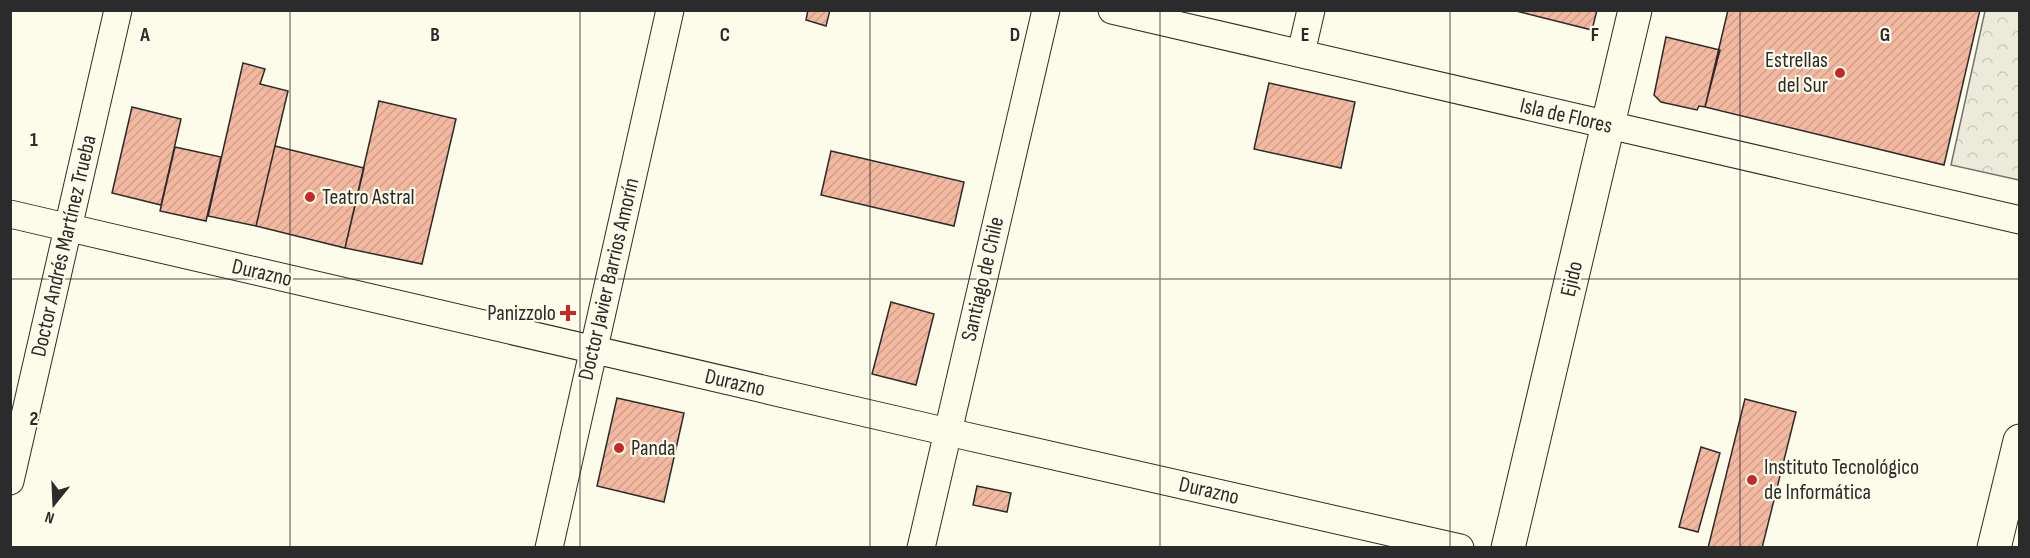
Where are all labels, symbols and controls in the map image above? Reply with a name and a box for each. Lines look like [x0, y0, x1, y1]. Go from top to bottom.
text: A [139, 23, 150, 47]
text: B [430, 23, 440, 47]
text: C [720, 23, 730, 47]
text: D [1010, 23, 1020, 47]
text: E [1301, 23, 1309, 47]
text: F [1591, 23, 1599, 47]
text: G [1880, 23, 1890, 47]
place label: Estrellas del Sur [1765, 47, 1828, 99]
marker: Estrellas del Sur [1833, 66, 1847, 80]
street label: Isla de Flores [1517, 92, 1615, 140]
text: 1 [30, 128, 38, 152]
street label: Doctor Andrés Martínez Trueba [25, 133, 103, 359]
street label: Doctor Javier Barrios Amorín [573, 175, 645, 383]
place label: Teatro Astral [322, 184, 415, 211]
marker: Teatro Astral [303, 190, 317, 204]
street label: Santiago de Chile [956, 214, 1010, 344]
street label: Durazno [229, 253, 295, 293]
street label: Ejido [1555, 259, 1589, 299]
place label: Panizzolo [487, 300, 556, 327]
marker: Panizzolo [561, 306, 575, 320]
street label: Durazno [702, 363, 768, 403]
text: 2 [30, 407, 38, 431]
place label: Panda [631, 435, 676, 462]
marker: Panda [612, 441, 626, 455]
place label: Instituto Tecnológico de Informática [1764, 454, 1919, 506]
street label: Durazno [1176, 471, 1242, 511]
marker: Instituto Tecnológico de Informática [1745, 473, 1759, 487]
north arrow [24, 474, 84, 534]
text: N [43, 506, 57, 527]

